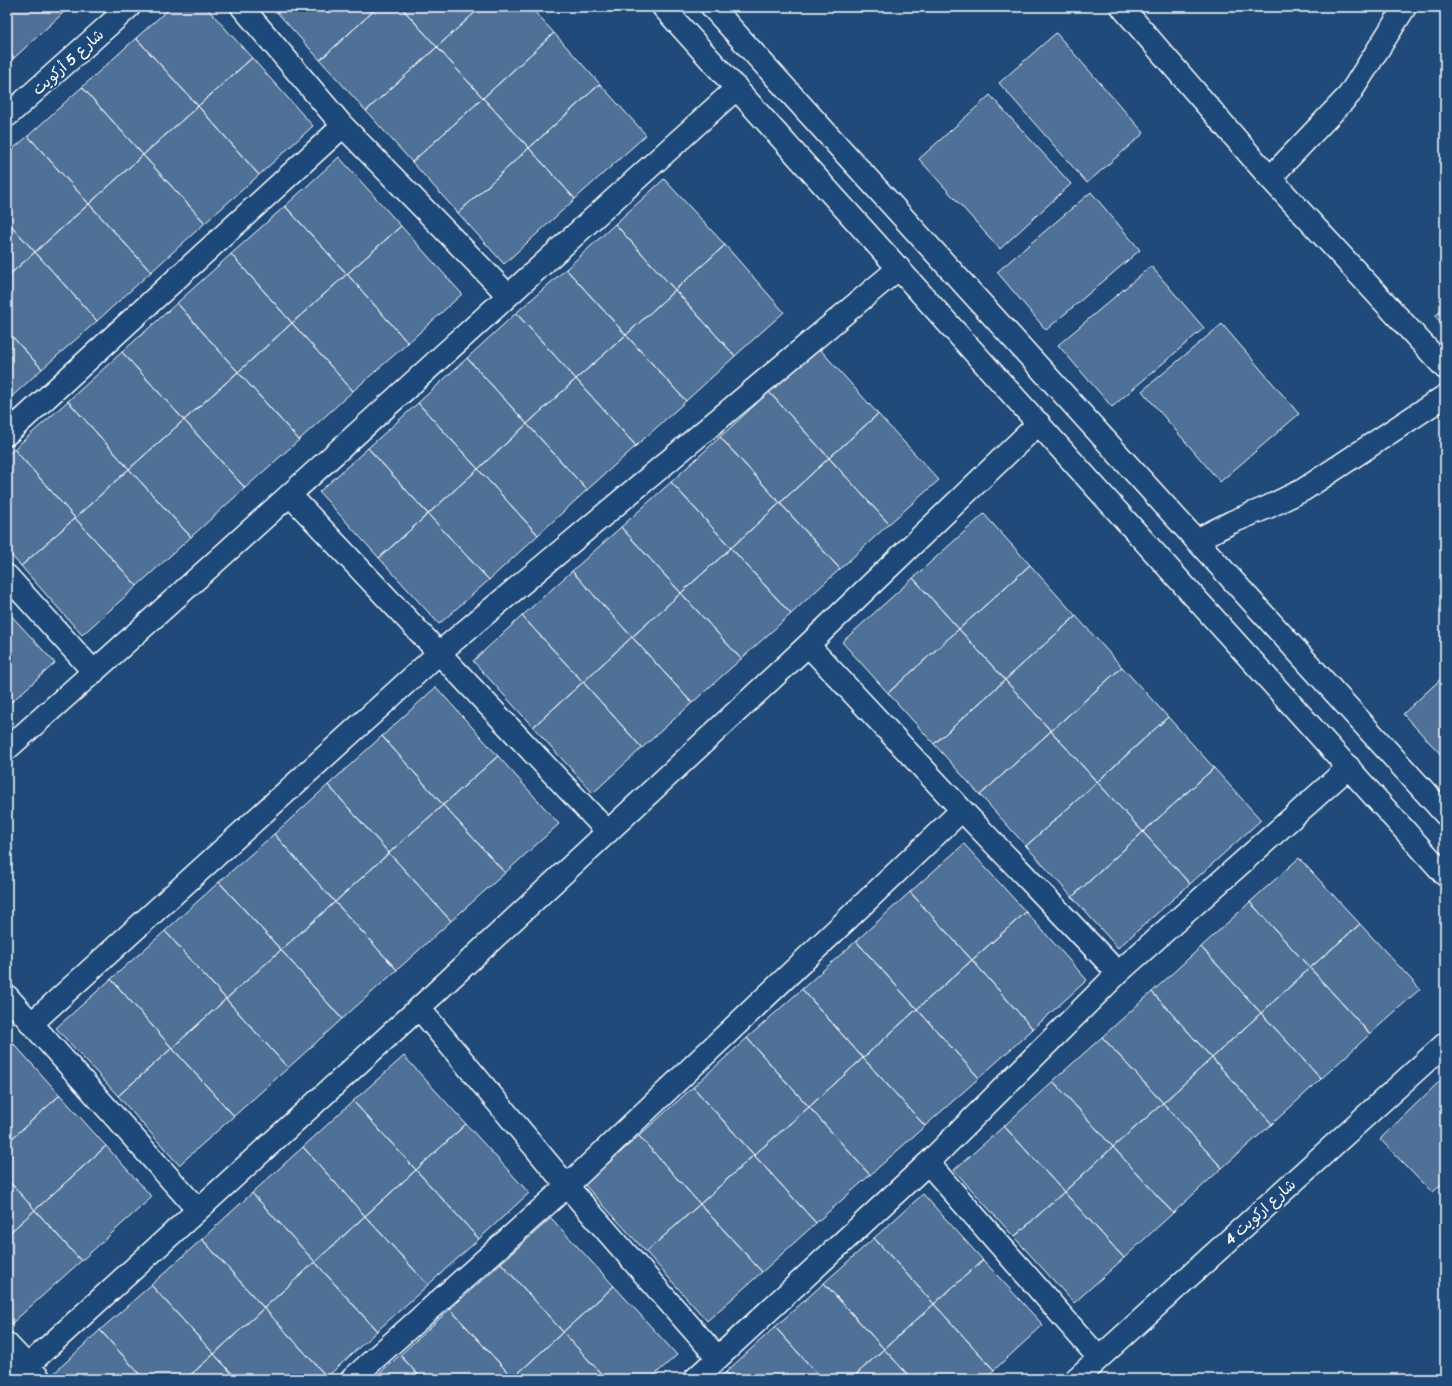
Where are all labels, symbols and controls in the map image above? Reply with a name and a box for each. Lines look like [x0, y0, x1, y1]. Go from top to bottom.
street label: شارع 5 أركويت [26, 22, 110, 102]
street label: شارع اركويت 4 [1218, 1172, 1302, 1252]

